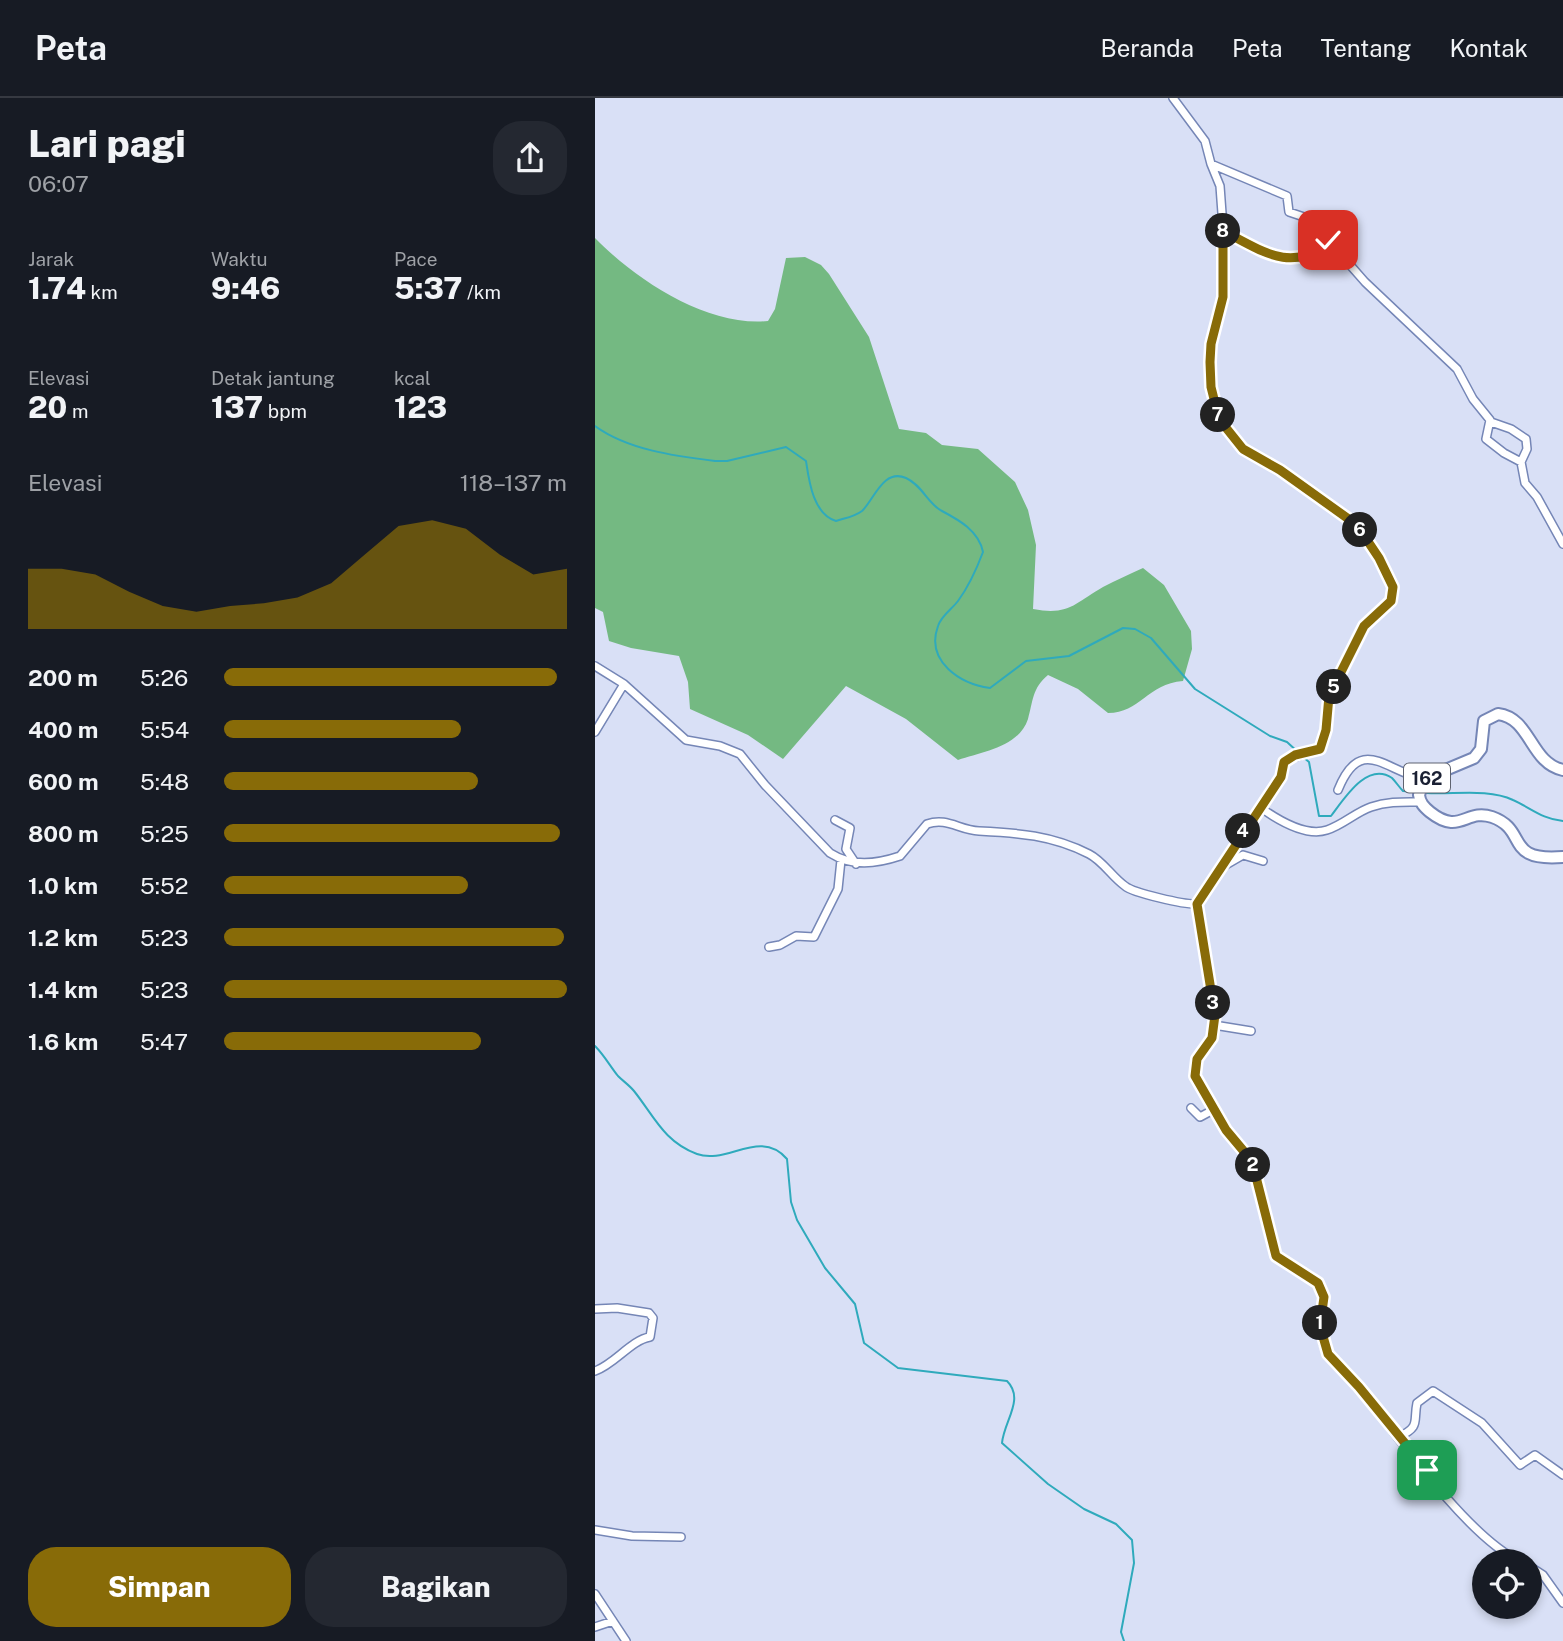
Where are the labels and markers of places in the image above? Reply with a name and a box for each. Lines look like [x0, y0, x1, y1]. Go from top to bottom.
pin [1298, 210, 1358, 270]
pin: 8 [1205, 214, 1241, 248]
pin: 7 [1201, 398, 1235, 432]
pin: 6 [1343, 512, 1377, 548]
pin: 5 [1317, 670, 1351, 704]
pin: 4 [1225, 814, 1261, 848]
pin: 3 [1195, 986, 1231, 1020]
pin: 2 [1235, 1148, 1271, 1182]
pin: 1 [1303, 1306, 1337, 1340]
pin [1397, 1440, 1457, 1500]

